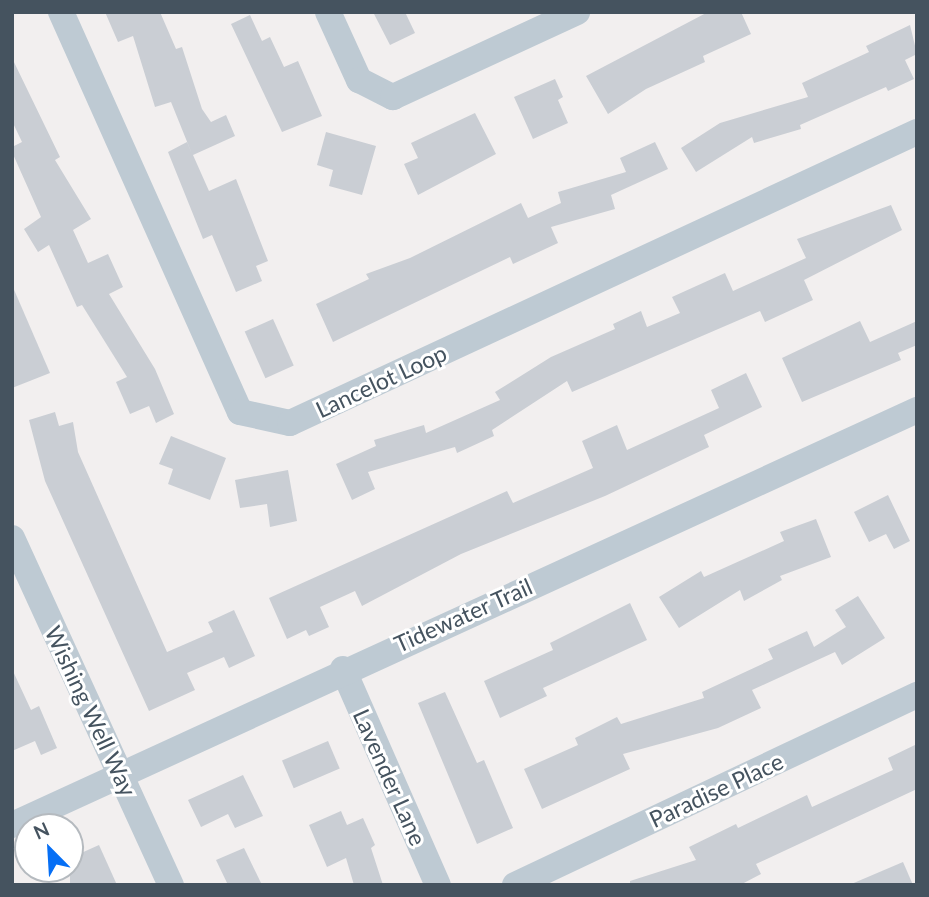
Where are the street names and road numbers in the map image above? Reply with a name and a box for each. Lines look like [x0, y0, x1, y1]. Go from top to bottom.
street label: Lancelot Loop [311, 339, 451, 423]
street label: Tidewater Trail [389, 572, 537, 658]
street label: Wishing Well Way [39, 621, 143, 801]
street label: Lavender Lane [347, 704, 433, 850]
street label: Paradise Place [645, 747, 787, 833]

